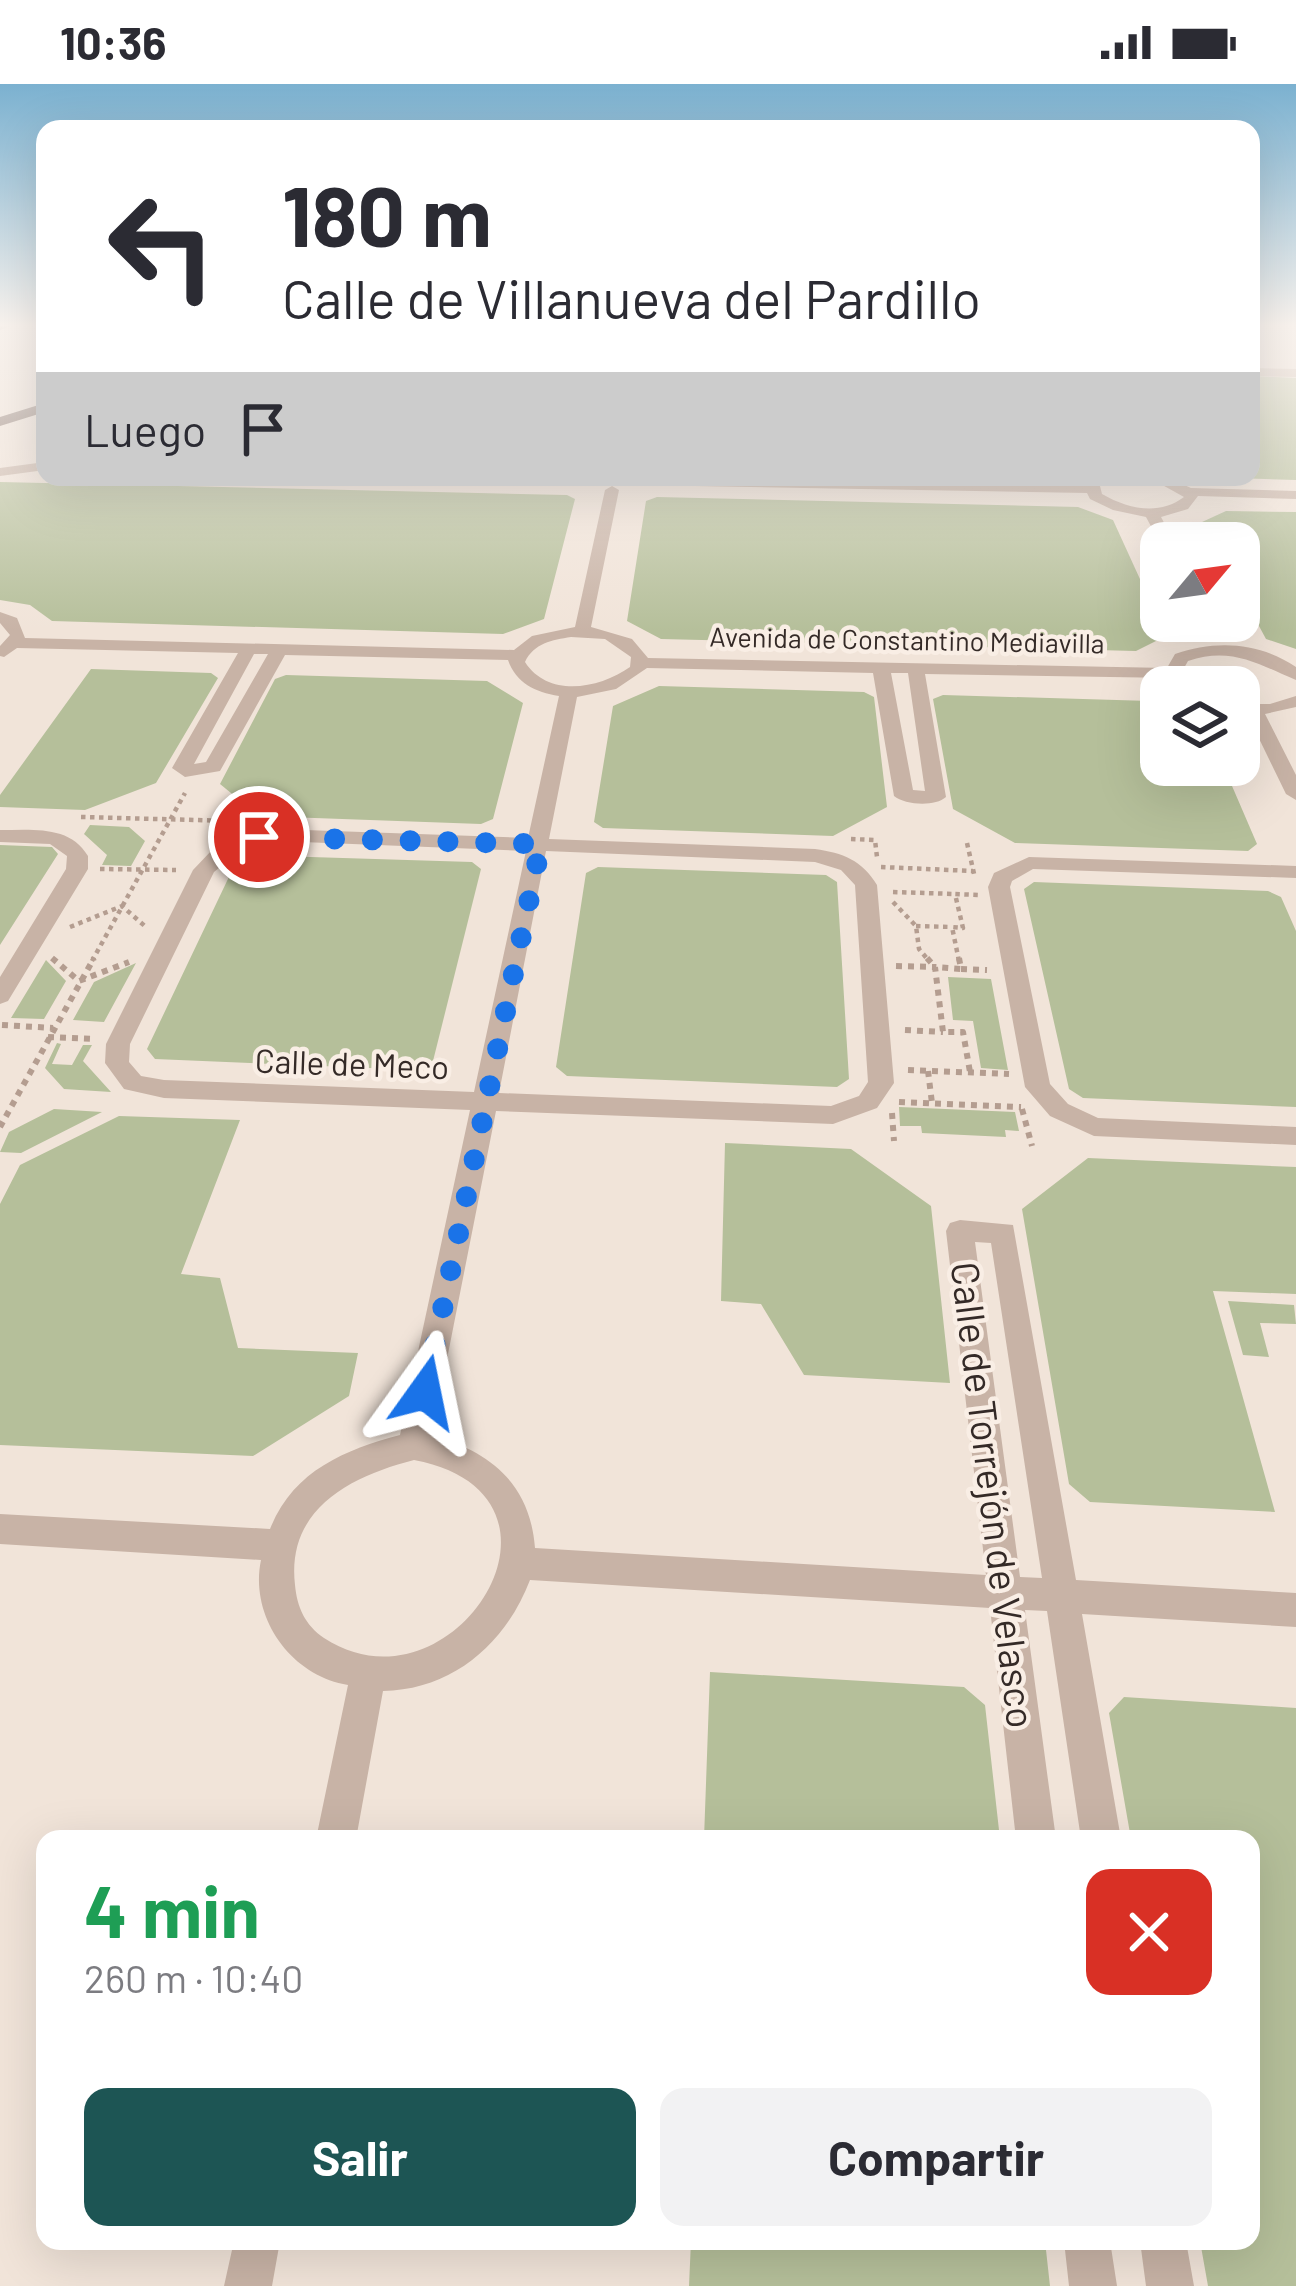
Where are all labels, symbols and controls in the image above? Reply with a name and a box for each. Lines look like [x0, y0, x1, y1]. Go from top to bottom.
text: 10:36 [60, 15, 166, 69]
text: 180 m [282, 163, 492, 264]
icon: left [84, 168, 240, 324]
text: Calle de Villanueva del Pardillo [282, 265, 981, 330]
icon: arrive [230, 396, 296, 462]
text: Luego [84, 402, 206, 456]
north arrow [1140, 522, 1260, 642]
map controls [1140, 522, 1260, 786]
street label: Avenida de Constantino Mediavilla [709, 620, 1105, 658]
button: layers [1140, 666, 1260, 786]
pin [208, 786, 310, 888]
icon: arrive [226, 804, 292, 870]
street label: Calle de Meco [254, 1040, 450, 1086]
street label: Calle de Torrejón de Velasco [943, 1259, 1046, 1731]
position arrow [362, 1329, 488, 1455]
text: 4 min [84, 1866, 260, 1952]
button: close [1086, 1869, 1212, 1995]
text: 260 m · 10:40 [84, 1954, 303, 2001]
button: Salir [84, 2088, 636, 2226]
button: Compartir [660, 2088, 1212, 2226]

